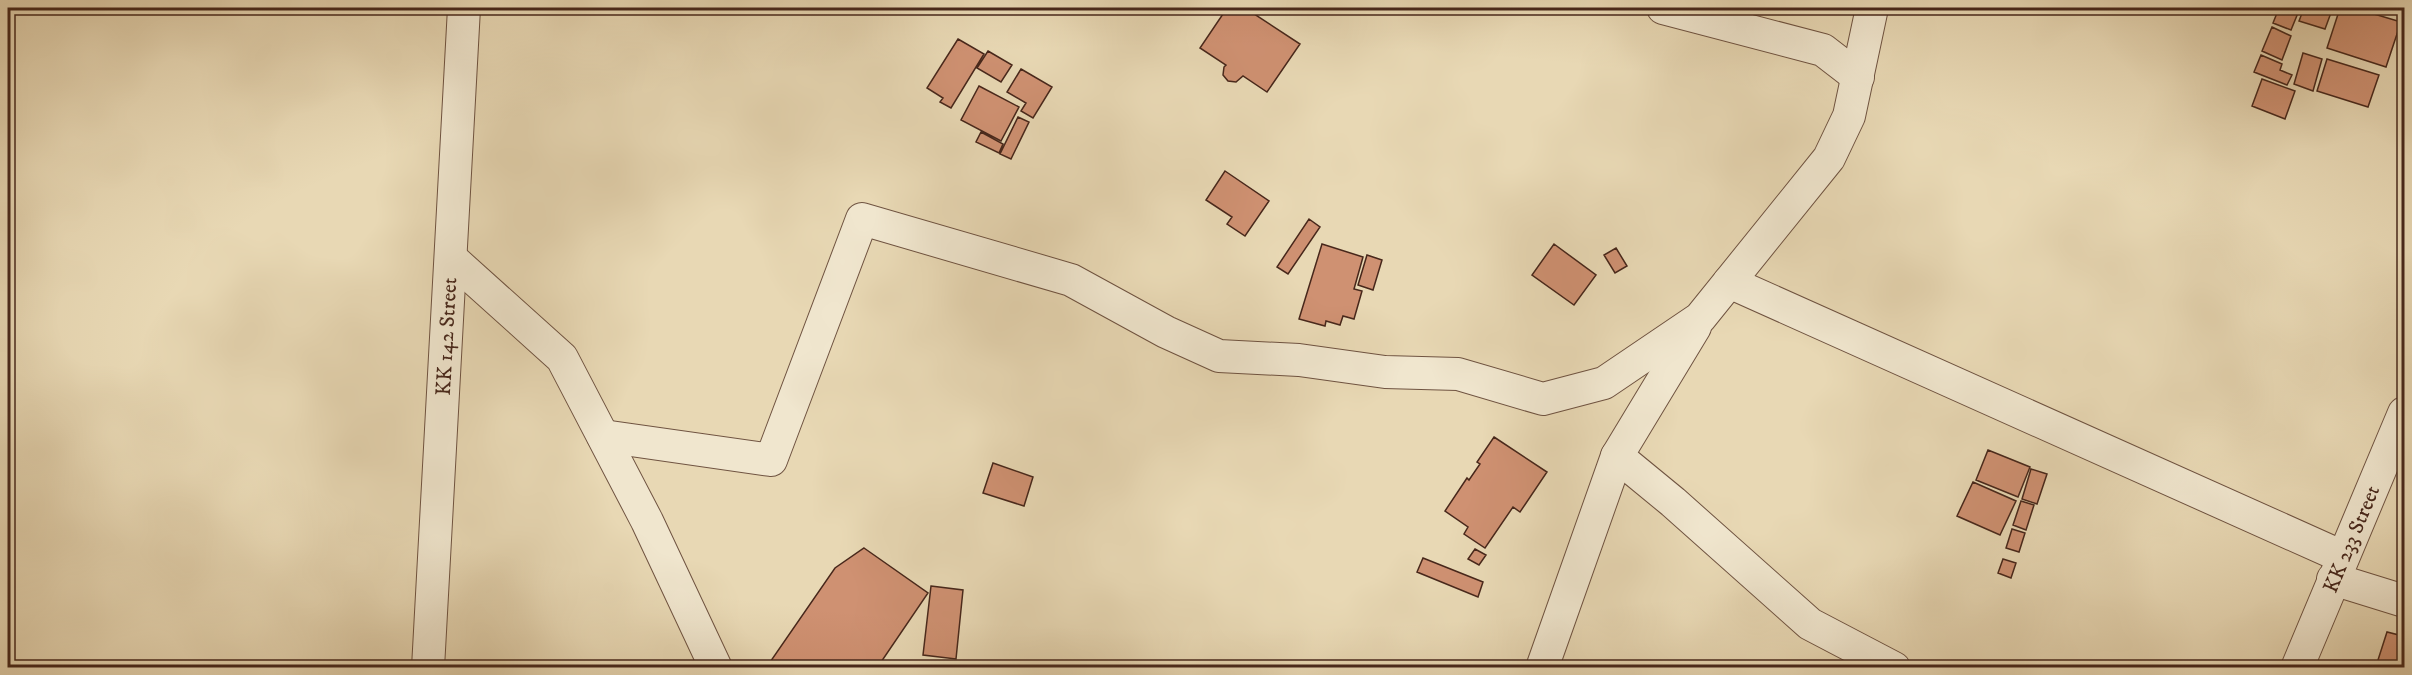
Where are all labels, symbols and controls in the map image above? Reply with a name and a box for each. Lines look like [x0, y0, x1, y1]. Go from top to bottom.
street label: KK 142 Street [431, 276, 463, 396]
street label: KK 233 Street [2318, 481, 2386, 597]

